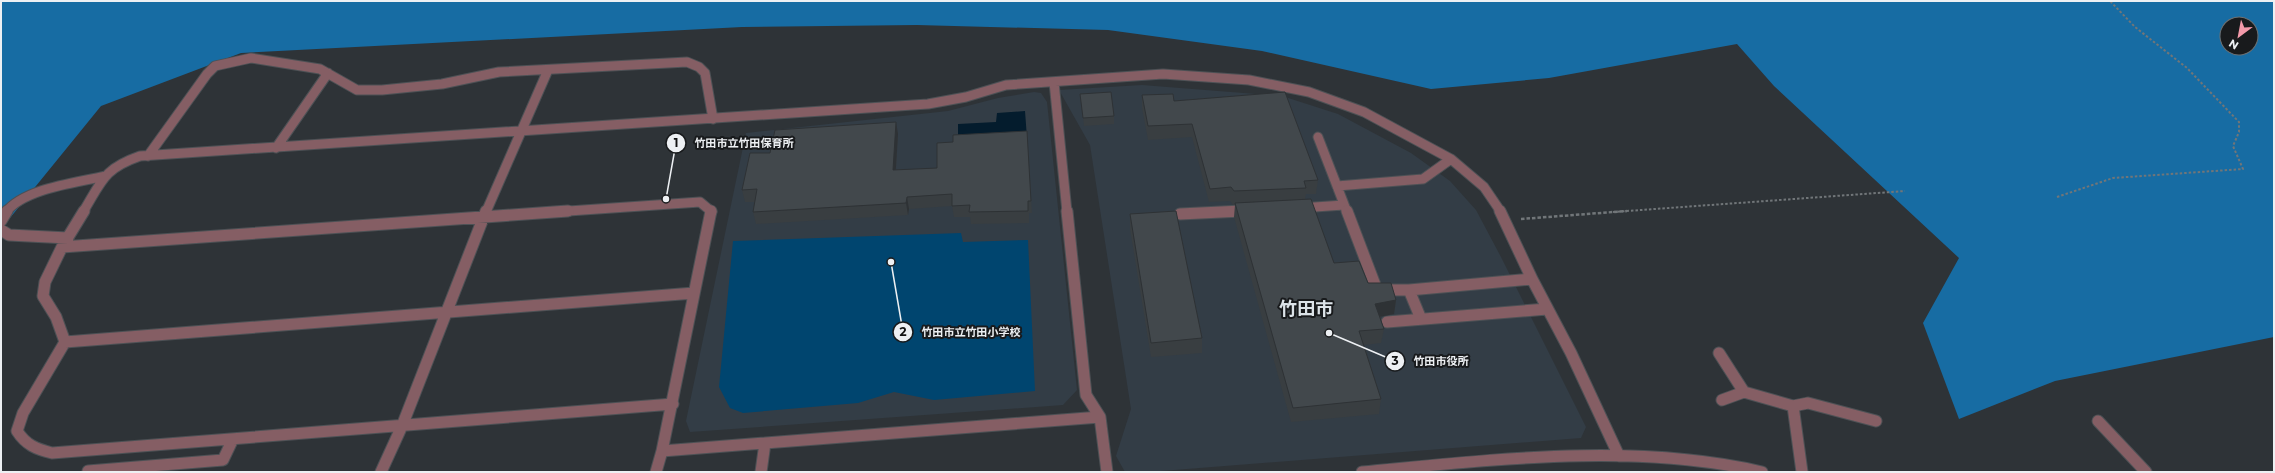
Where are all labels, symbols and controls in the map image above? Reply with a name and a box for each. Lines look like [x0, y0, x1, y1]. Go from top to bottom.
north arrow [2219, 16, 2259, 56]
text: N [2226, 36, 2241, 53]
callout: 竹田市立竹田保育所 [666, 131, 801, 154]
text: 1 [674, 135, 678, 150]
text: 竹田市立竹田保育所 [695, 136, 794, 150]
district label: 竹田市 [1279, 298, 1333, 320]
callout: 竹田市立竹田小学校 [893, 321, 1028, 344]
text: 2 [899, 324, 907, 339]
text: 竹田市立竹田小学校 [922, 325, 1021, 339]
callout: 竹田市役所 [1385, 350, 1476, 373]
text: 3 [1390, 353, 1399, 368]
text: 竹田市役所 [1414, 354, 1469, 368]

